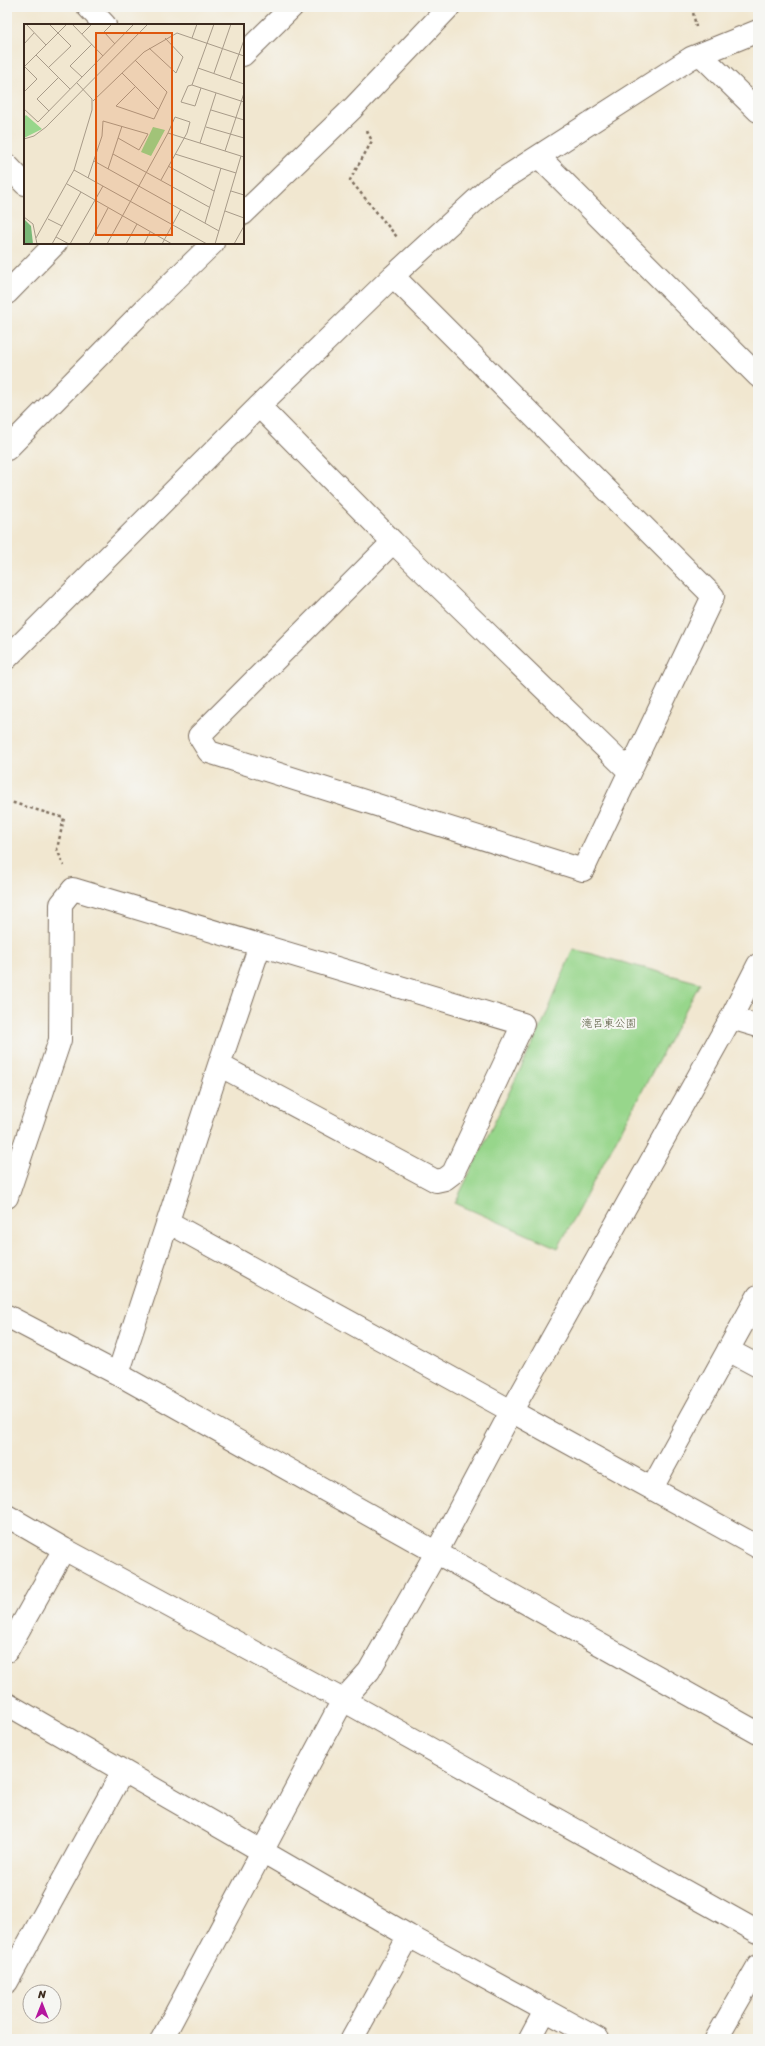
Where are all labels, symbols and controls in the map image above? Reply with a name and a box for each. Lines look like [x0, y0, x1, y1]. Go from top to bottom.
inset map [24, 24, 244, 244]
park label: 滝呂東公園 [582, 1014, 637, 1033]
north arrow [22, 1984, 62, 2024]
text: N [37, 1985, 46, 2004]

